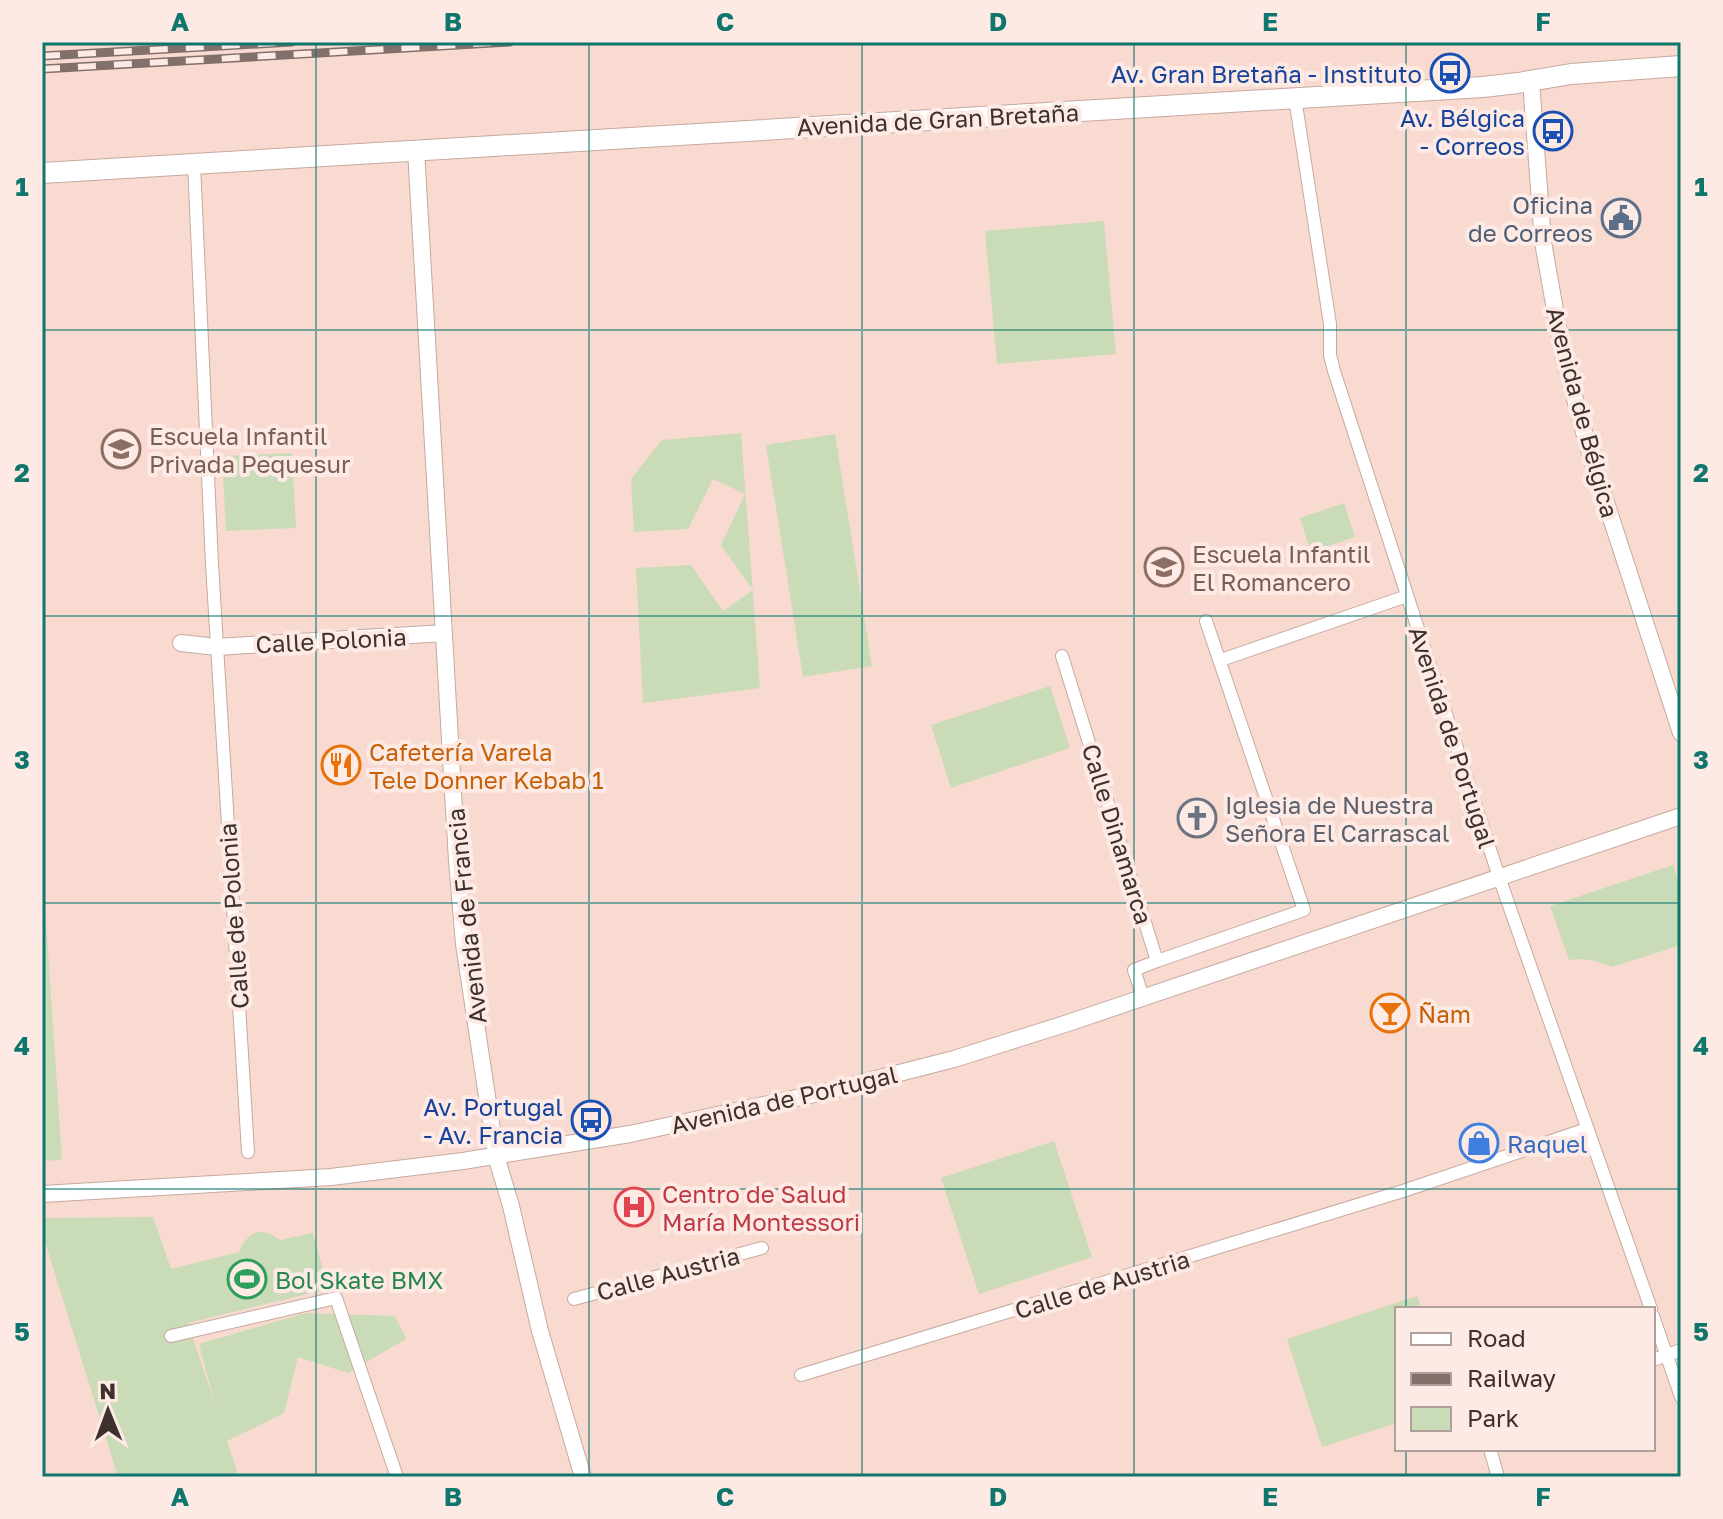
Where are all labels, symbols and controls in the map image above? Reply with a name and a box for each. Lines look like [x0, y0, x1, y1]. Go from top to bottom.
text: A [171, 6, 190, 37]
text: B [444, 6, 462, 37]
text: C [716, 6, 734, 37]
text: D [989, 6, 1007, 37]
text: E [1262, 6, 1278, 37]
text: F [1535, 6, 1551, 37]
bus stop icon: Av. Gran Bretaña - Instituto [1429, 52, 1471, 94]
place label: Av. Gran Bretaña - Instituto [1111, 59, 1422, 88]
street label: Avenida de Gran Bretaña [796, 97, 1080, 141]
place label: Av. Bélgica - Correos [1400, 103, 1525, 160]
bus stop icon: Av. Bélgica - Correos [1532, 110, 1574, 152]
text: 1 [15, 171, 29, 202]
text: 1 [1694, 171, 1708, 202]
place label: Oficina de Correos [1468, 190, 1593, 247]
public building icon: Oficina de Correos [1600, 197, 1642, 239]
street label: Avenida de Bélgica [1541, 303, 1625, 521]
place label: Escuela Infantil Privada Pequesur [149, 421, 350, 478]
school or university icon: Escuela Infantil Privada Pequesur [100, 428, 142, 470]
text: 2 [14, 457, 30, 488]
text: 2 [1693, 457, 1709, 488]
place label: Escuela Infantil El Romancero [1192, 539, 1371, 596]
school or university icon: Escuela Infantil El Romancero [1143, 546, 1185, 588]
street label: Calle Polonia [255, 622, 407, 658]
street label: Avenida de Portugal [1403, 622, 1503, 852]
place label: Cafetería Varela Tele Donner Kebab 1 [369, 737, 604, 794]
street label: Calle Dinamarca [1077, 740, 1159, 928]
text: 3 [14, 744, 30, 775]
restaurant icon: Cafetería Varela Tele Donner Kebab 1 [320, 744, 362, 786]
text: 3 [1693, 744, 1709, 775]
place label: Iglesia de Nuestra Señora El Carrascal [1225, 790, 1449, 847]
church icon: Iglesia de Nuestra Señora El Carrascal [1176, 797, 1218, 839]
street label: Avenida de Francia [440, 807, 492, 1025]
street label: Calle de Polonia [212, 822, 254, 1010]
bar icon: Ñam [1369, 992, 1411, 1034]
place label: Ñam [1418, 999, 1471, 1028]
text: 4 [14, 1030, 30, 1061]
text: 4 [1693, 1030, 1709, 1061]
street label: Avenida de Portugal [668, 1059, 900, 1139]
place label: Av. Portugal - Av. Francia [423, 1092, 563, 1149]
bus stop icon: Av. Portugal - Av. Francia [570, 1099, 612, 1141]
shop icon: Raquel [1458, 1122, 1500, 1164]
place label: Raquel [1507, 1129, 1588, 1158]
place label: Centro de Salud María Montessori [662, 1179, 860, 1236]
hospital icon: Centro de Salud María Montessori [613, 1186, 655, 1228]
street label: Calle Austria [593, 1240, 743, 1306]
street label: Calle de Austria [1011, 1244, 1193, 1324]
sports icon: Bol Skate BMX [226, 1258, 268, 1300]
place label: Bol Skate BMX [275, 1265, 443, 1294]
legend [1395, 1307, 1655, 1451]
text: 5 [14, 1316, 30, 1347]
text: 5 [1693, 1316, 1709, 1347]
text: Road [1467, 1323, 1526, 1352]
text: Railway [1467, 1363, 1556, 1392]
north arrow [68, 1371, 148, 1451]
text: N [99, 1377, 116, 1404]
text: Park [1467, 1403, 1519, 1432]
text: A [171, 1481, 190, 1512]
text: B [444, 1481, 462, 1512]
text: C [716, 1481, 734, 1512]
text: D [989, 1481, 1007, 1512]
text: E [1262, 1481, 1278, 1512]
text: F [1535, 1481, 1551, 1512]

